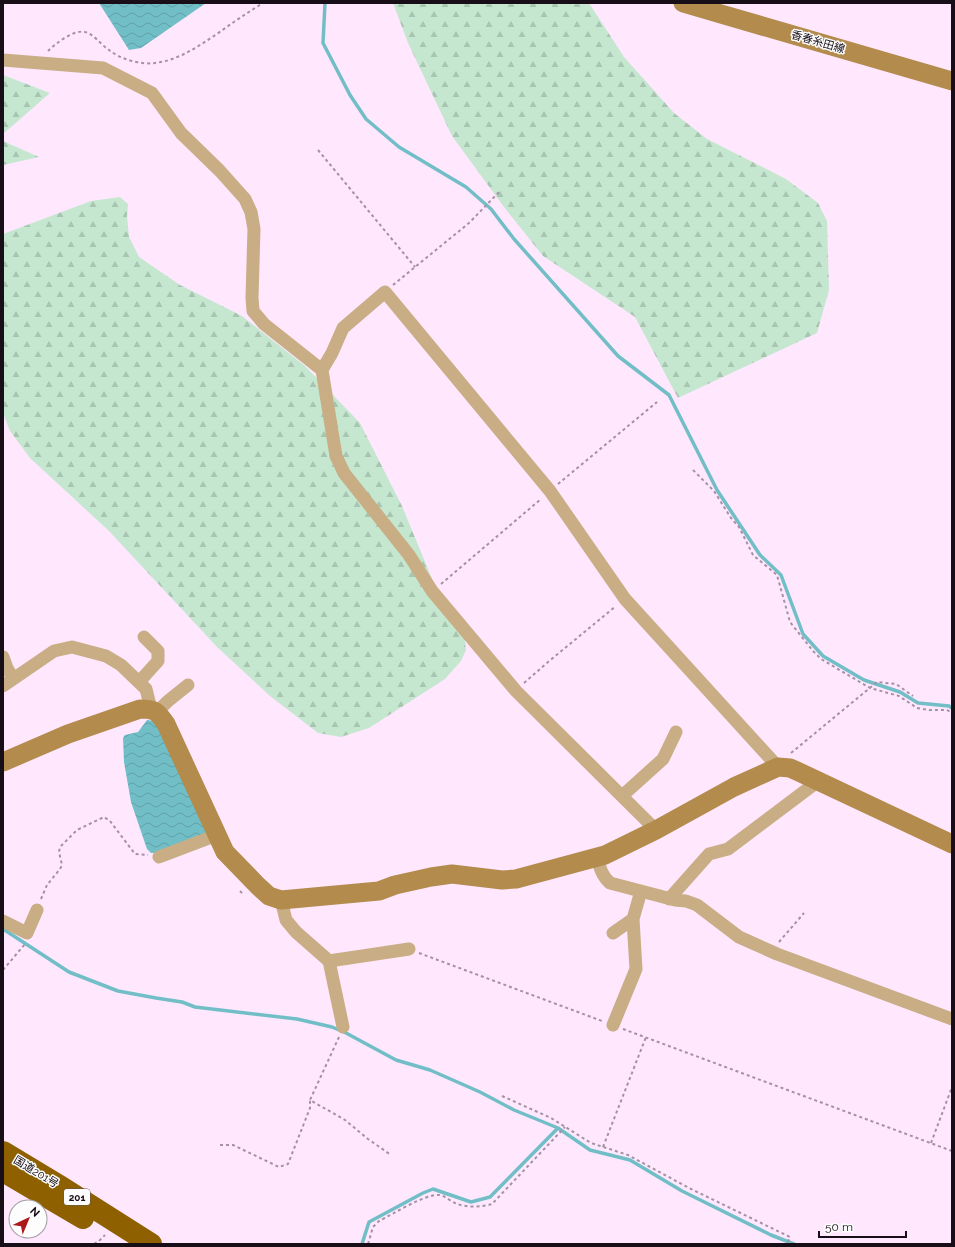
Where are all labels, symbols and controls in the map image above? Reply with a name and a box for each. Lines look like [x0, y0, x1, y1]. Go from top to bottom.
street label: 香春糸田線 [790, 28, 846, 56]
street label: 国道201号 [11, 1154, 61, 1190]
road number: 201 [64, 1189, 90, 1205]
north arrow [8, 1199, 48, 1239]
text: N [27, 1205, 42, 1220]
scale bar [819, 1213, 906, 1239]
text: 50 m [825, 1220, 853, 1234]

